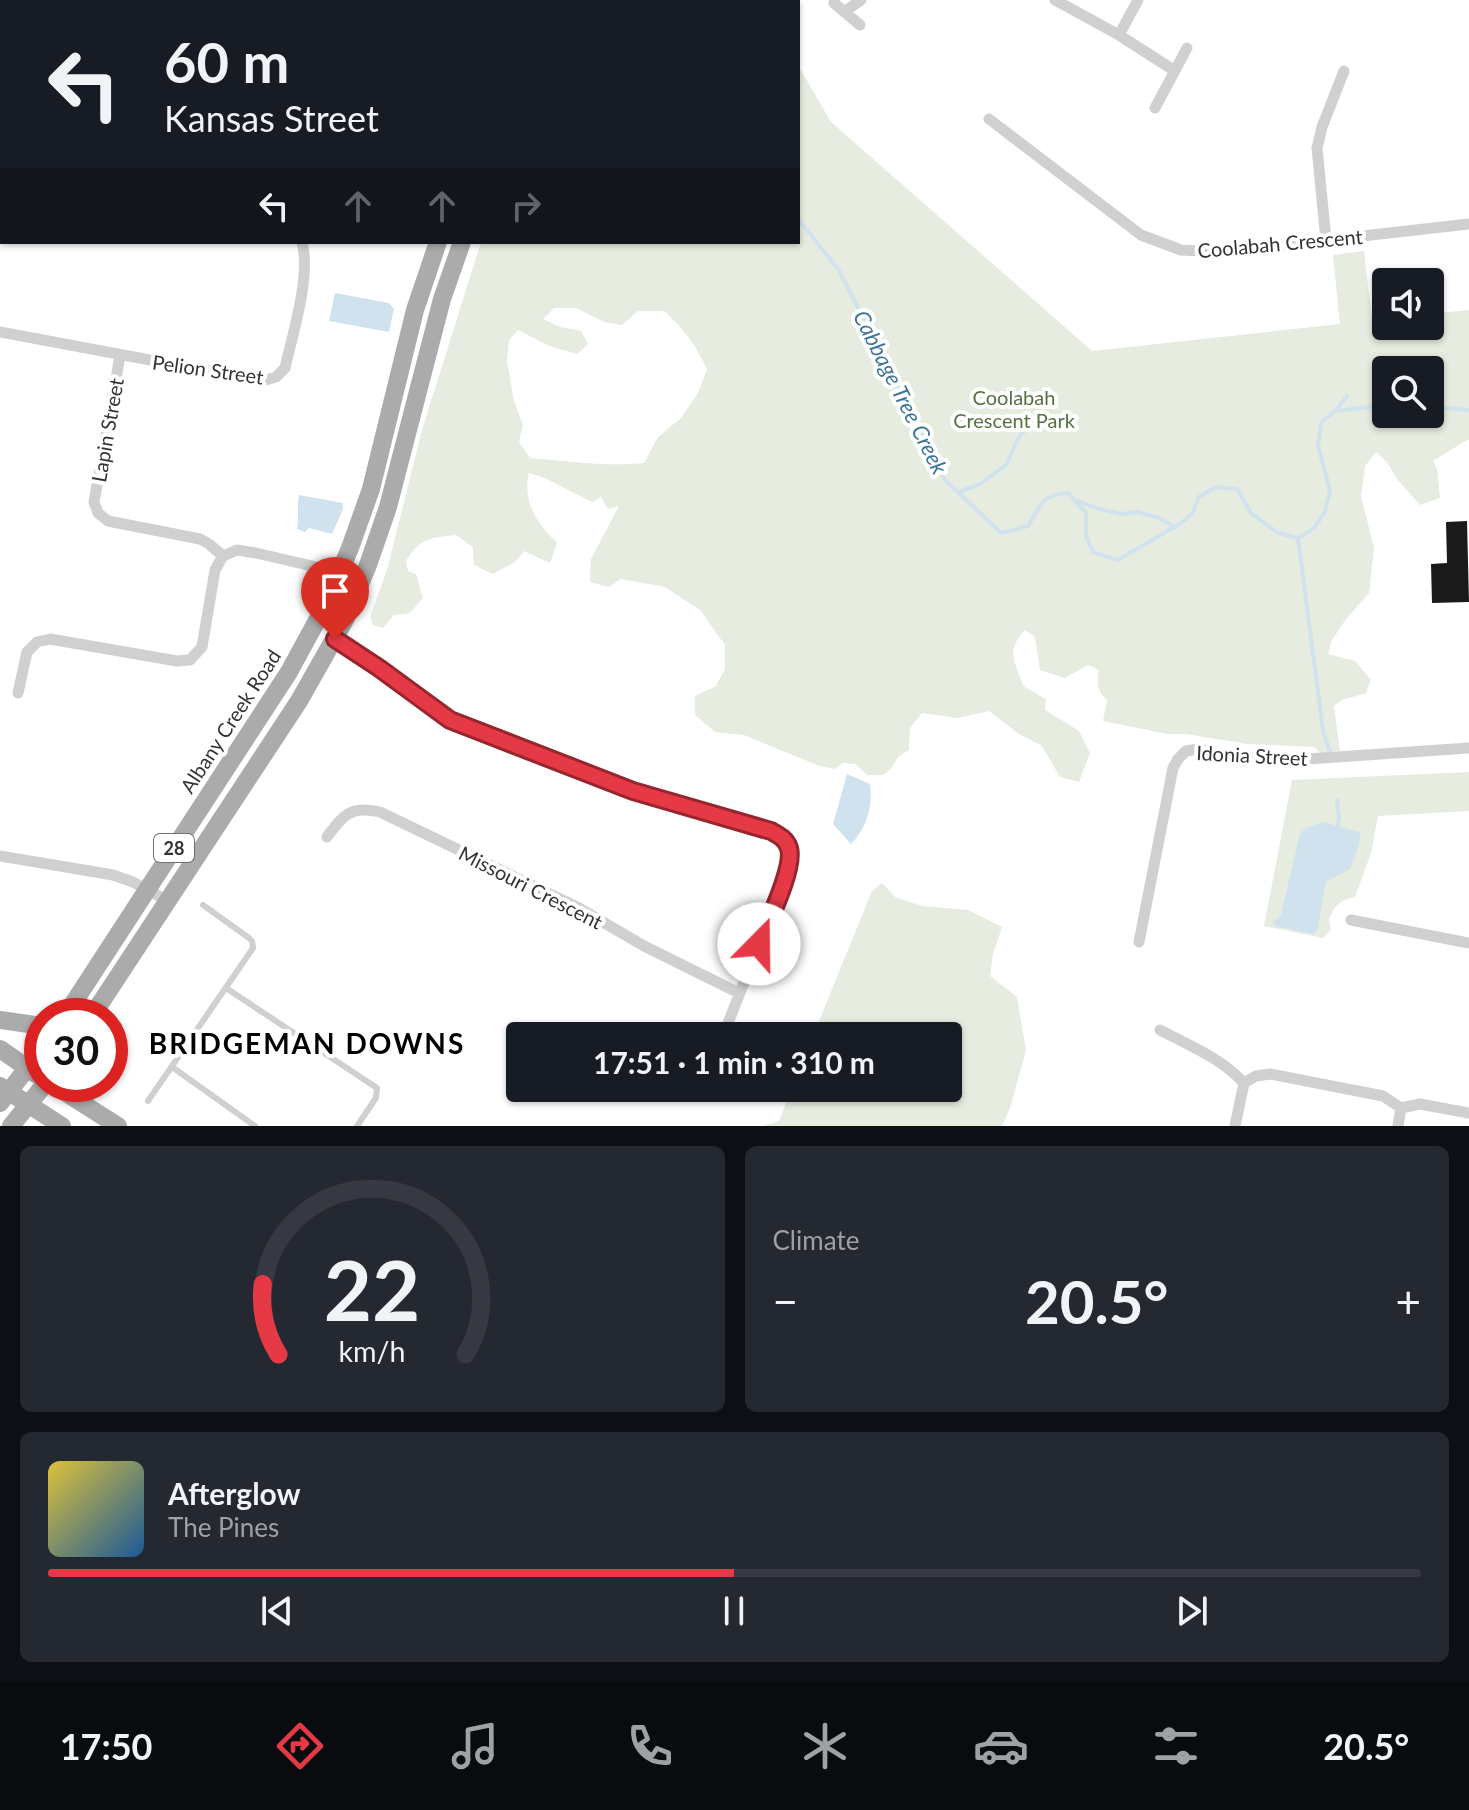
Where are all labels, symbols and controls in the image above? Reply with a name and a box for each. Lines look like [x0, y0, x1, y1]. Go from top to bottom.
text: 60 m [164, 28, 289, 95]
icon: left [32, 32, 136, 136]
text: Kansas Street [164, 96, 379, 140]
icon: left [252, 184, 296, 228]
icon: ahead [336, 184, 380, 228]
icon: ahead [420, 184, 464, 228]
icon: right [504, 184, 548, 228]
street label: Coolabah Crescent [1197, 224, 1363, 262]
map controls [1372, 268, 1444, 428]
button: sound [1372, 268, 1444, 340]
water label: Cabbage Tree Creek [848, 306, 954, 479]
street label: Pelion Street [151, 349, 265, 389]
button: search [1372, 356, 1444, 428]
street label: Lapin Street [86, 376, 128, 484]
park label: Coolabah Crescent Park [953, 385, 1076, 432]
pin [301, 557, 369, 639]
icon: arrive [313, 569, 357, 613]
street label: Albany Creek Road [175, 645, 285, 797]
street label: Idonia Street [1196, 740, 1308, 770]
road number: 28 [154, 834, 194, 862]
street label: Missouri Crescent [455, 840, 607, 934]
position arrow [717, 902, 801, 986]
speed limit sign: 30 [24, 998, 128, 1102]
district label: BRIDGEMAN DOWNS [149, 1026, 465, 1060]
text: 17:51 · 1 min · 310 m [593, 1044, 875, 1080]
text: Climate [773, 1224, 859, 1256]
text: 22 [324, 1239, 421, 1339]
text: 20.5° [1025, 1265, 1169, 1337]
text: − [773, 1275, 798, 1327]
text: + [1395, 1275, 1421, 1327]
text: km/h [339, 1334, 406, 1368]
text: Afterglow [168, 1475, 301, 1511]
text: The Pines [168, 1511, 279, 1543]
icon: previous [255, 1589, 299, 1633]
icon: pause [712, 1589, 756, 1633]
icon: next [1170, 1589, 1214, 1633]
icon: directions [272, 1718, 328, 1774]
icon: music [447, 1718, 503, 1774]
icon: phone [622, 1718, 678, 1774]
icon: climate [797, 1718, 853, 1774]
icon: car [973, 1718, 1029, 1774]
icon: filters [1148, 1718, 1204, 1774]
text: 17:50 [60, 1724, 152, 1768]
text: 20.5° [1323, 1724, 1409, 1768]

